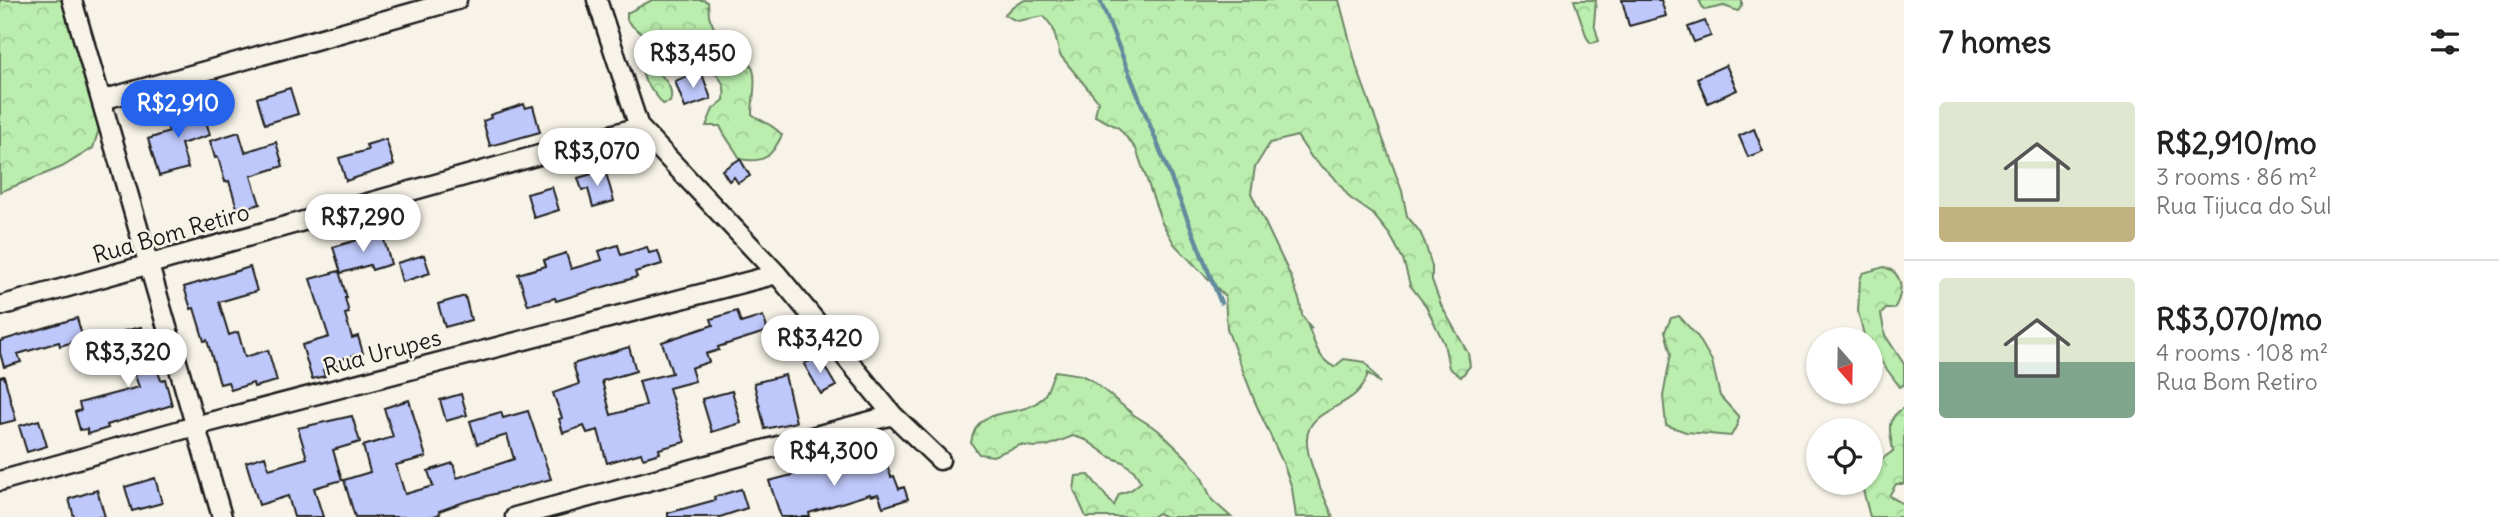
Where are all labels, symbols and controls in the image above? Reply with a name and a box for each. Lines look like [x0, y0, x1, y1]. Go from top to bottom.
text: 7 homes [1939, 23, 2051, 61]
icon: filters [2426, 23, 2464, 61]
pin: R$3,450 [628, 31, 758, 90]
text: R$3,450 [650, 38, 736, 67]
pin: R$2,910 [113, 80, 243, 140]
text: R$2,910 [137, 88, 219, 117]
text: R$2,910/mo [2156, 124, 2317, 162]
pin: R$3,070 [532, 128, 662, 188]
icon: home [1995, 130, 2079, 214]
text: R$3,070 [554, 136, 640, 165]
text: 3 rooms · 86 m² [2156, 162, 2317, 191]
text: Rua Tijuca do Sul [2156, 191, 2332, 220]
pin: R$7,290 [298, 194, 428, 254]
street label: Rua Bom Retiro [89, 197, 253, 269]
text: R$7,290 [321, 202, 405, 231]
text: R$3,070/mo [2156, 300, 2322, 338]
icon: home [1995, 306, 2079, 390]
pin: R$3,420 [755, 316, 885, 375]
street label: Rua Urupes [320, 322, 444, 382]
text: R$3,420 [777, 323, 863, 352]
north arrow [1806, 327, 1883, 404]
map controls [1806, 327, 1883, 495]
pin: R$3,320 [63, 330, 193, 389]
text: R$3,320 [85, 337, 171, 366]
text: 4 rooms · 108 m² [2156, 338, 2328, 367]
text: Rua Bom Retiro [2156, 367, 2318, 396]
button: locate [1806, 418, 1883, 495]
pin: R$4,300 [769, 428, 899, 488]
text: R$4,300 [790, 436, 878, 465]

